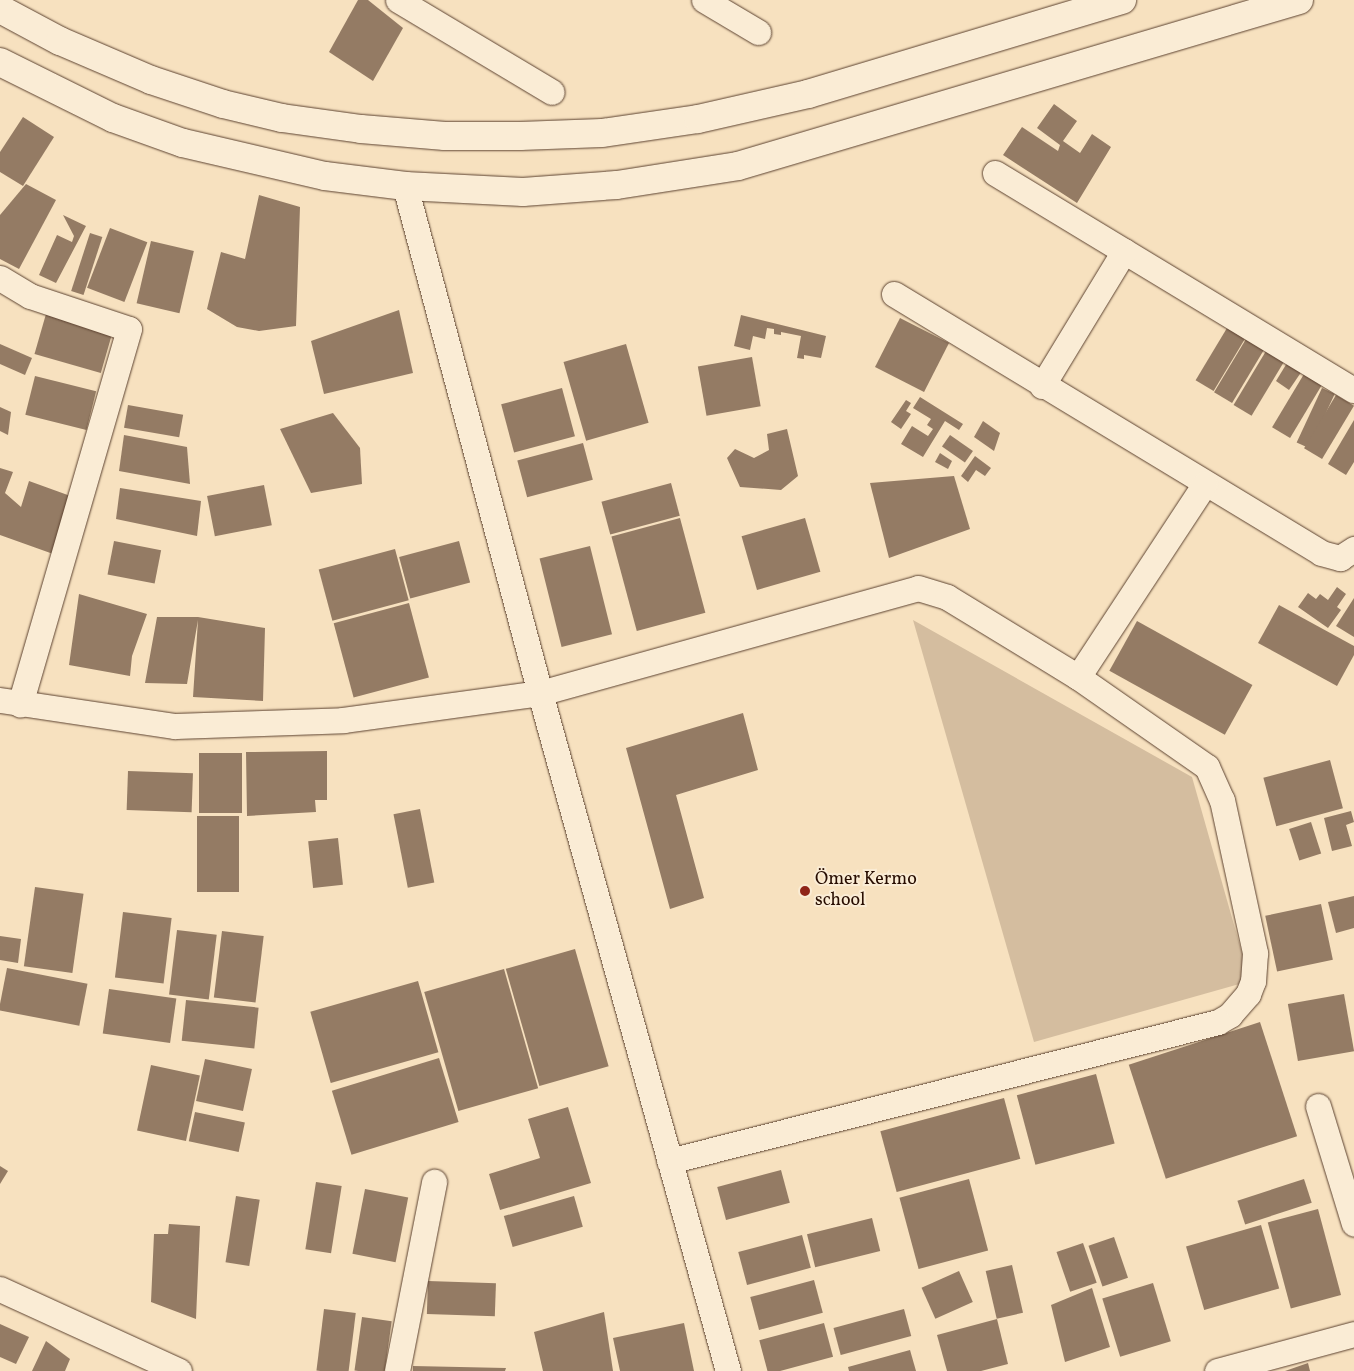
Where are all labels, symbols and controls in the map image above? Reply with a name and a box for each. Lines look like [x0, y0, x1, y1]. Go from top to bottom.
place label: Ömer Kermo school [815, 870, 917, 912]
marker: Ömer Kermo school [799, 885, 811, 897]

